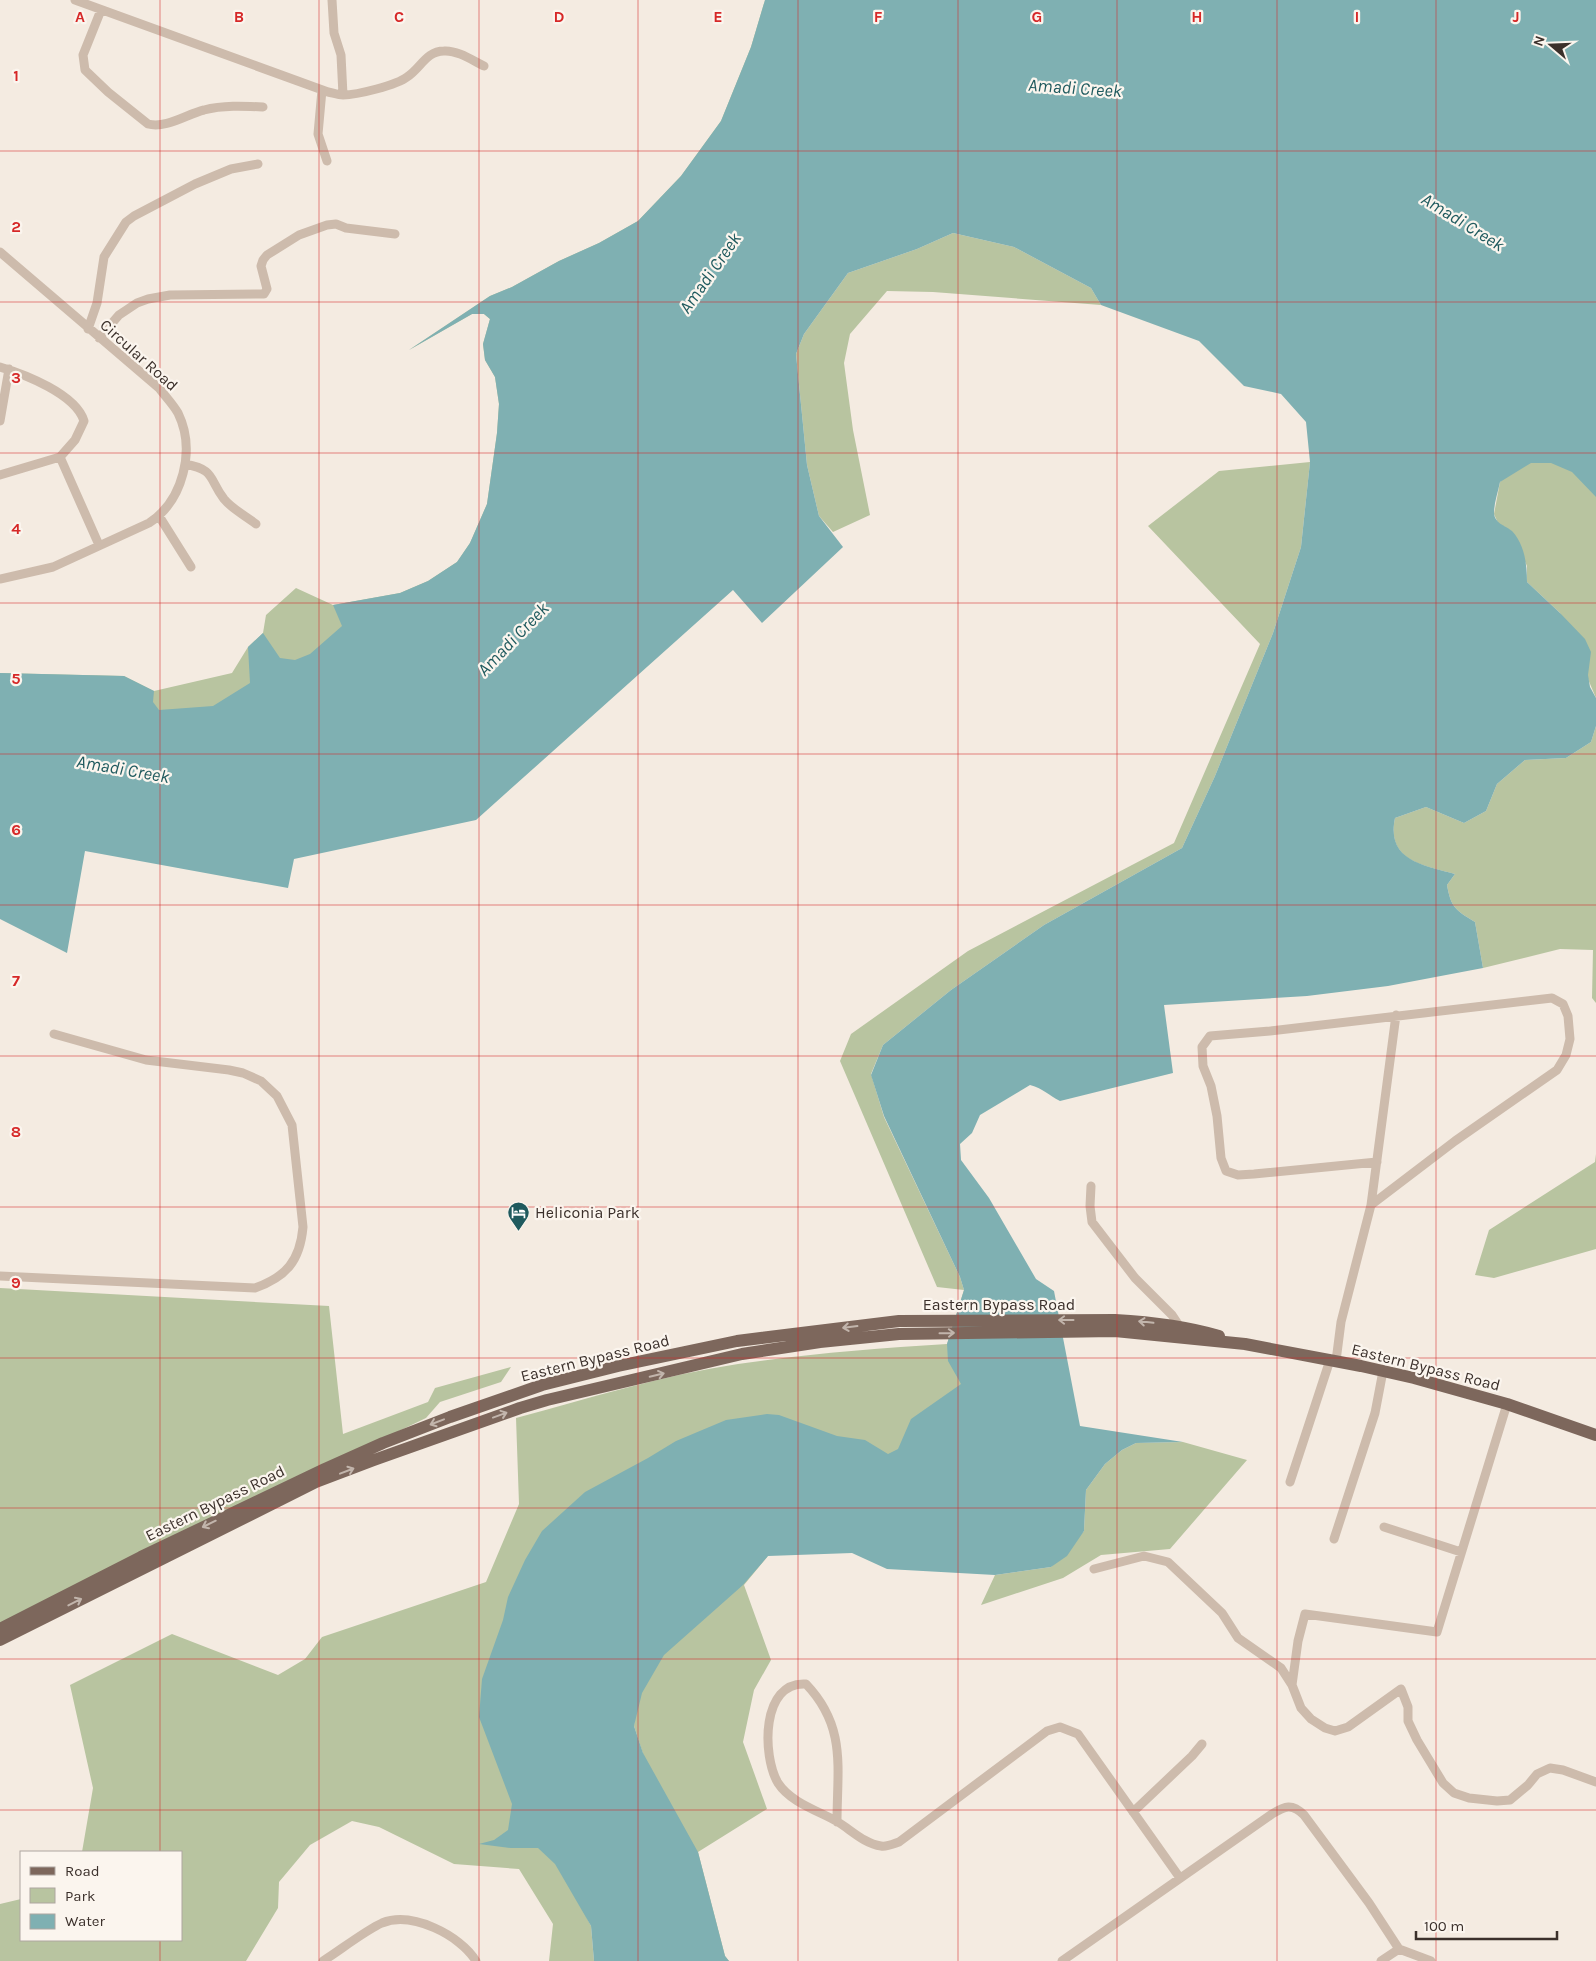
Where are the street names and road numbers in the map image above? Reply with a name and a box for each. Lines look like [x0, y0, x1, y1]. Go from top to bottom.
street label: Circular Road [96, 315, 182, 395]
street label: Eastern Bypass Road [923, 1295, 1075, 1314]
street label: Eastern Bypass Road [519, 1330, 671, 1386]
street label: Eastern Bypass Road [1350, 1339, 1502, 1395]
street label: Eastern Bypass Road [142, 1461, 288, 1545]

